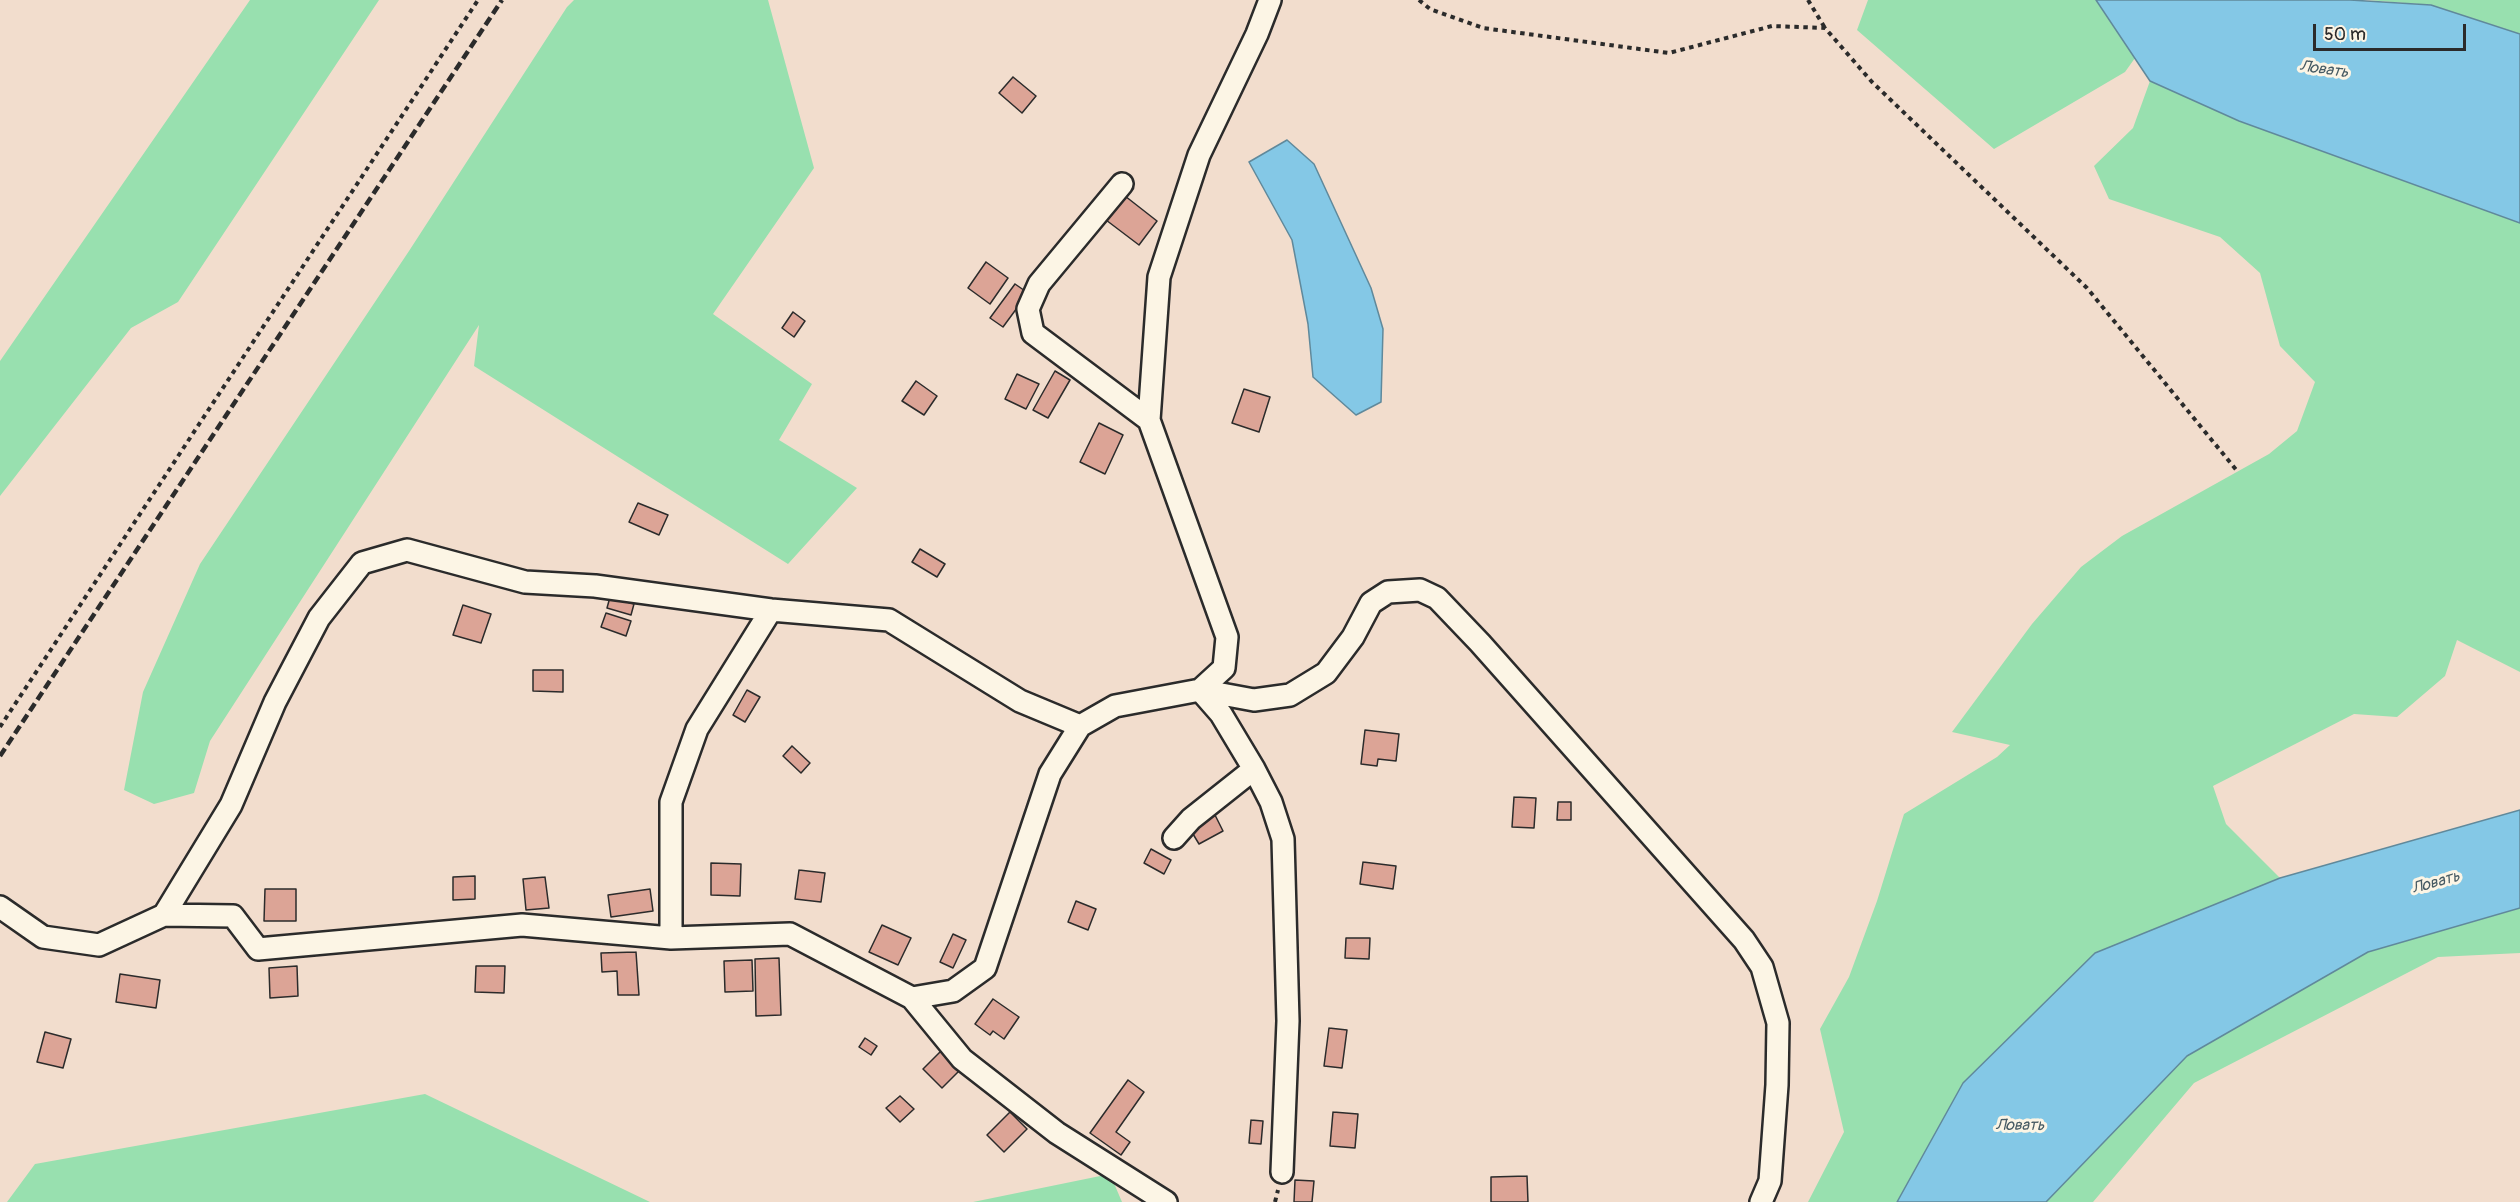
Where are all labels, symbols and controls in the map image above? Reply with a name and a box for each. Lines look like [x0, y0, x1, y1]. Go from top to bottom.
scale bar [2316, 12, 2469, 50]
text: 50 m [2324, 23, 2366, 46]
water label: Ловать [2298, 57, 2350, 83]
water label: Ловать [2410, 867, 2462, 899]
water label: Ловать [1996, 1116, 2044, 1136]

